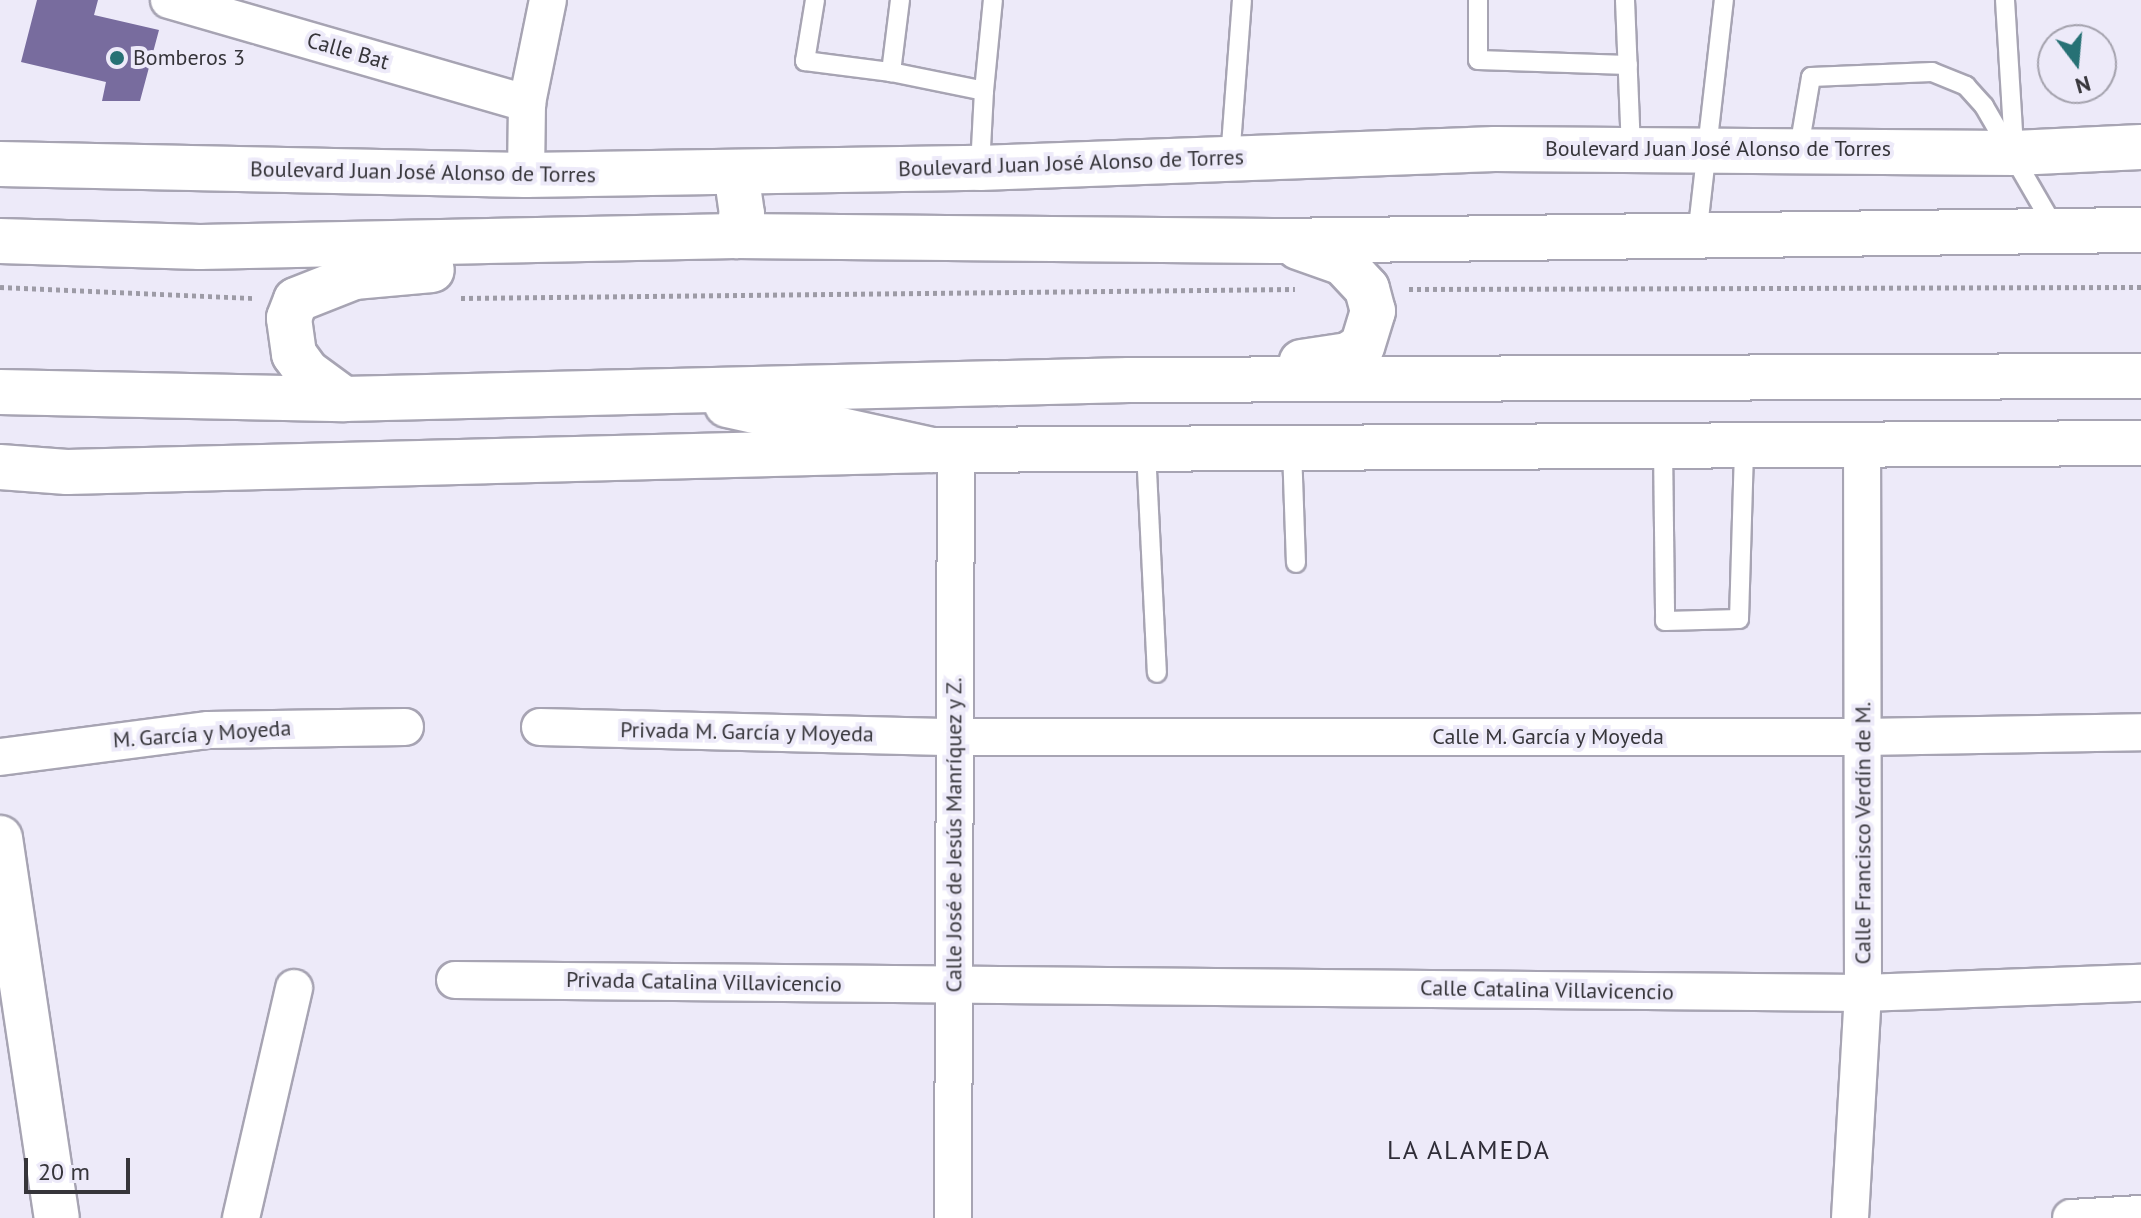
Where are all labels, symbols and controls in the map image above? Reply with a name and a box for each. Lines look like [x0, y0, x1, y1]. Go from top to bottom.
north arrow [2037, 24, 2117, 104]
street label: Calle Bat [304, 27, 392, 75]
place label: Bomberos 3 [133, 45, 245, 71]
marker: Bomberos 3 [108, 49, 126, 67]
text: N [2072, 70, 2094, 101]
street label: Boulevard Juan José Alonso de Torres [1544, 136, 1892, 162]
street label: Boulevard Juan José Alonso de Torres [897, 144, 1245, 182]
street label: Boulevard Juan José Alonso de Torres [249, 156, 597, 188]
street label: Calle José de Jesús Manríquez y Z. [941, 676, 967, 994]
street label: Calle Francisco Verdín de M. [1850, 701, 1876, 965]
street label: M. García y Moyeda [111, 715, 293, 753]
street label: Privada M. García y Moyeda [619, 717, 875, 747]
street label: Calle M. García y Moyeda [1431, 724, 1665, 750]
street label: Privada Catalina Villavicencio [566, 966, 842, 998]
street label: Calle Catalina Villavicencio [1420, 975, 1674, 1005]
district label: LA ALAMEDA [1386, 1134, 1552, 1166]
scale bar [28, 1142, 134, 1192]
text: 20 m [38, 1156, 90, 1187]

